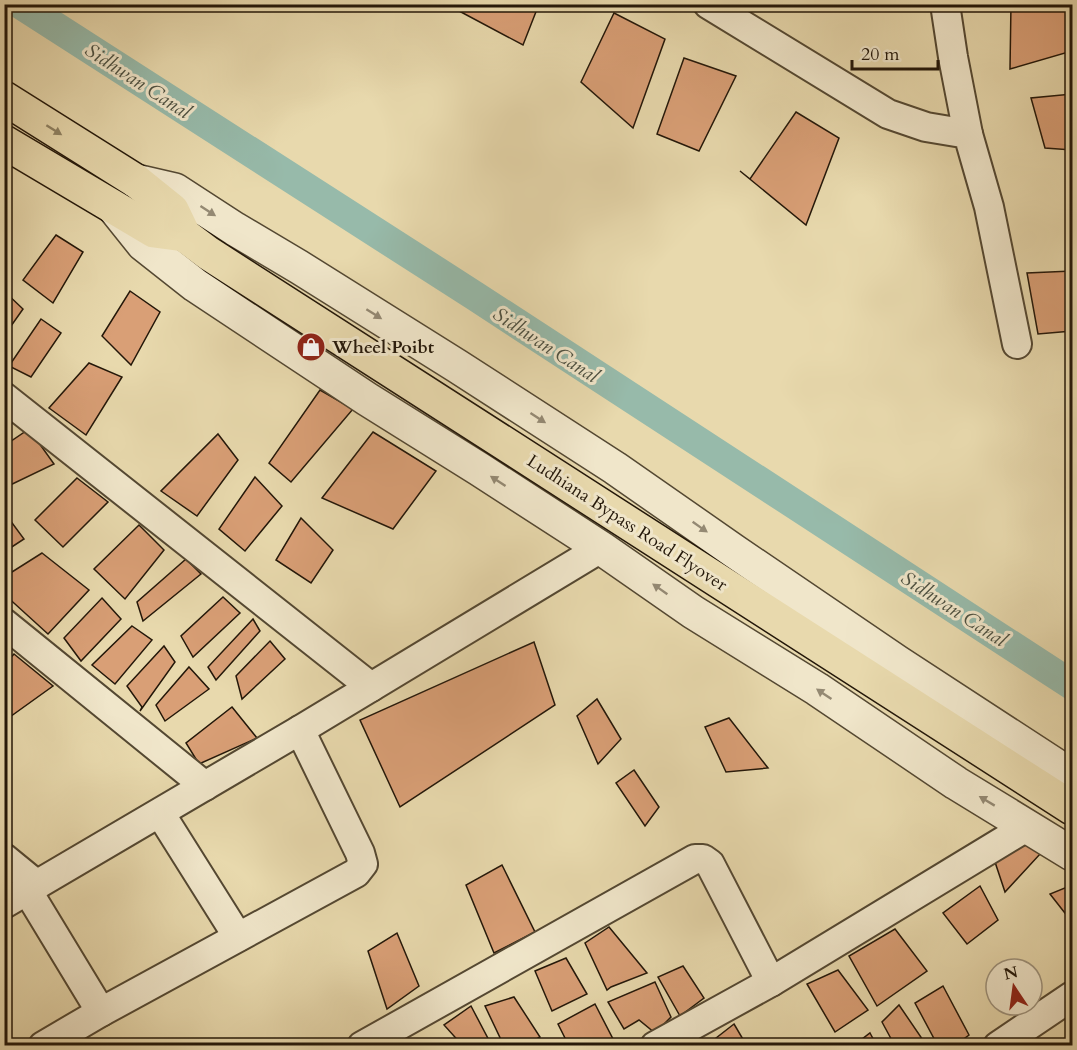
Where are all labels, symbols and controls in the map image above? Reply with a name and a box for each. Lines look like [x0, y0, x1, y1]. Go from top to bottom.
scale bar [852, 33, 938, 71]
water label: Sidhwan Canal [80, 37, 197, 126]
text: 20 m [861, 42, 900, 67]
one-way arrow [46, 124, 62, 135]
one-way arrow [200, 206, 216, 217]
water label: Sidhwan Canal [488, 301, 605, 390]
one-way arrow [366, 308, 382, 319]
shop icon: Wheel Poibt [295, 331, 327, 363]
place label: Wheel Poibt [331, 335, 435, 360]
one-way arrow [530, 413, 547, 424]
street label: Ludhiana Bypass Road Flyover [522, 449, 732, 597]
one-way arrow [490, 475, 506, 487]
one-way arrow [692, 521, 708, 533]
water label: Sidhwan Canal [896, 565, 1013, 654]
one-way arrow [652, 583, 668, 595]
one-way arrow [817, 688, 833, 700]
one-way arrow [979, 796, 995, 807]
north arrow [984, 957, 1044, 1017]
text: N [1002, 961, 1020, 986]

